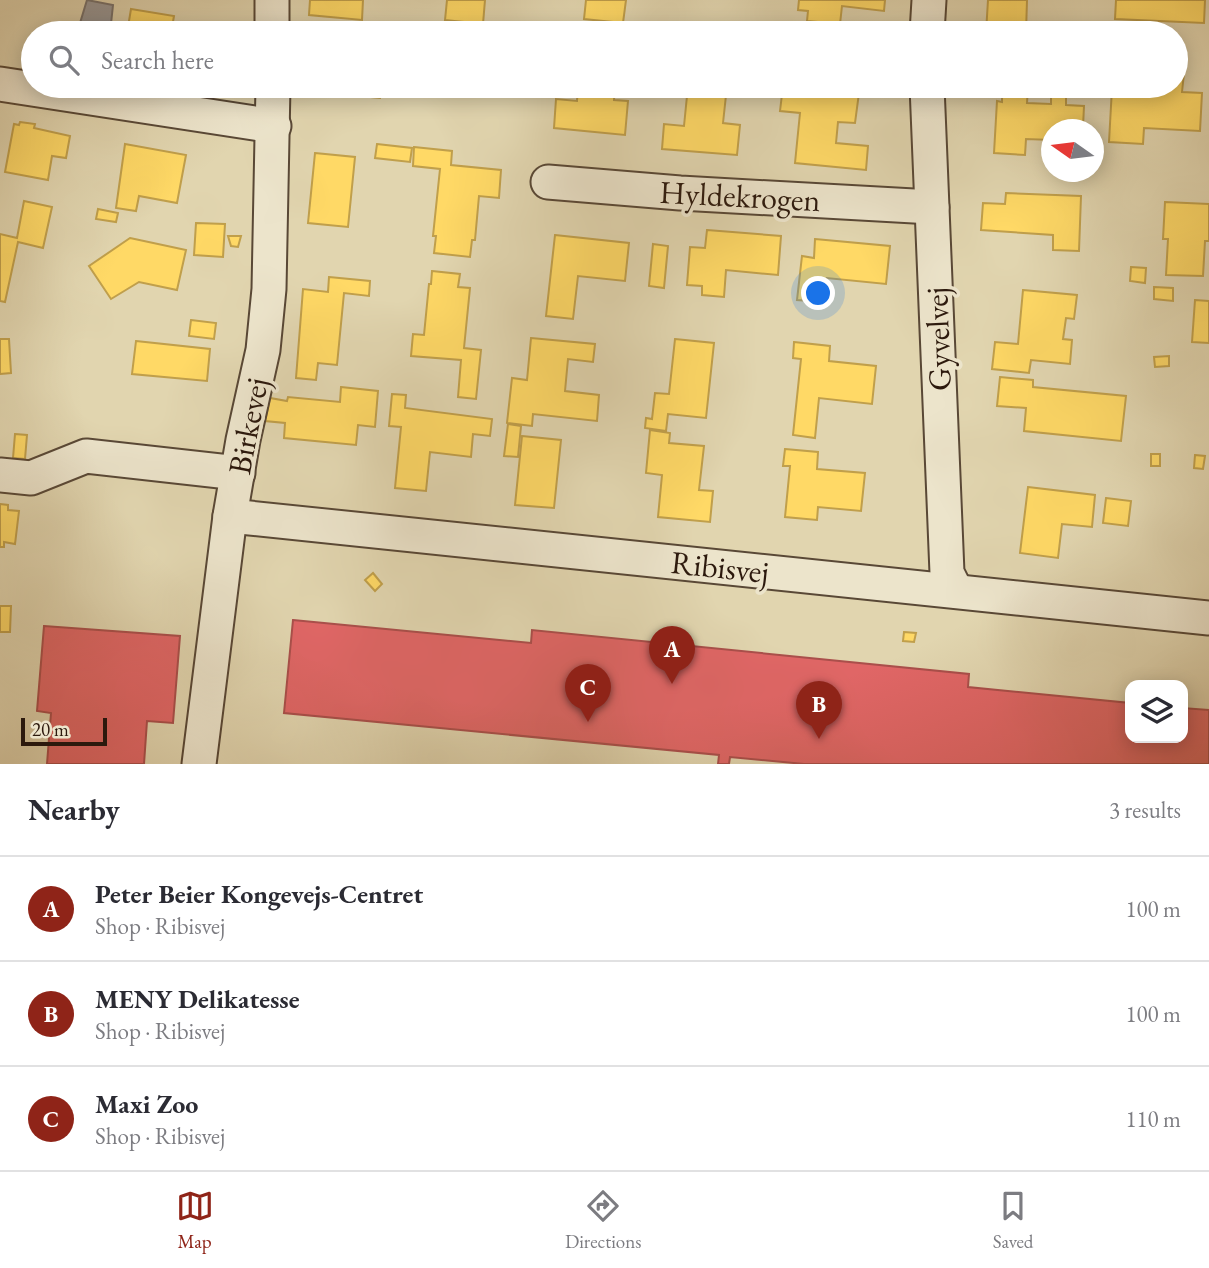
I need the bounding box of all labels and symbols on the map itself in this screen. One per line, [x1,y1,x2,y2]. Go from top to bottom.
north arrow [1041,119,1104,182]
street label: Hyldekrogen [658,171,822,221]
your location [801,276,835,310]
street label: Gyvelvej [915,286,961,392]
street label: Birkevej [218,374,278,478]
street label: Ribisvej [669,541,771,593]
pin: A [649,626,695,684]
pin: C [565,664,611,722]
pin: B [796,681,842,739]
scale bar [21,715,107,747]

